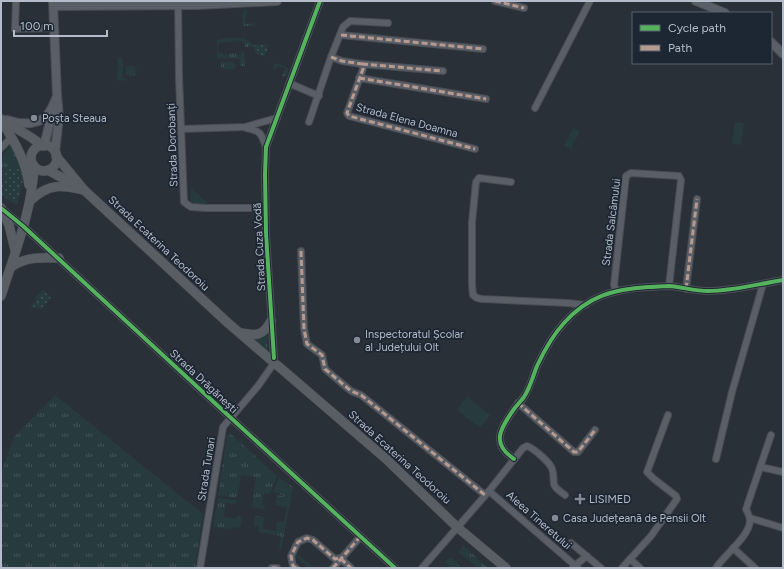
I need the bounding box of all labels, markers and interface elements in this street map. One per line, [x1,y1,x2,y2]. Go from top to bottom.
scale bar [14,12,107,38]
legend [632,12,772,64]
text: 100 m [20,19,54,33]
text: Cycle path [668,21,726,35]
text: Path [668,41,692,55]
street label: Strada Elena Doamna [354,101,459,140]
street label: Strada Dorobanți [165,103,180,187]
place label: Poșta Steaua [42,112,107,125]
marker: Poșta Steaua [29,113,39,123]
street label: Strada Salcâmului [600,178,623,267]
street label: Strada Ecaterina Teodoroiu [105,193,212,294]
street label: Strada Cuza Vodă [251,202,268,291]
place label: Inspectoratul Școlar al Județului Olt [365,328,464,354]
marker: Inspectoratul Școlar al Județului Olt [352,335,362,345]
street label: Strada Drăgănești [167,347,240,416]
street label: Strada Ecaterina Teodoroiu [346,408,454,507]
street label: Strada Tunari [195,436,218,502]
street label: Aleea Tineretului [503,489,574,552]
marker: LISIMED [574,493,586,505]
place label: LISIMED [589,493,631,506]
place label: Casa Județeană de Pensii Olt [563,512,706,525]
marker: Casa Județeană de Pensii Olt [550,513,560,523]

